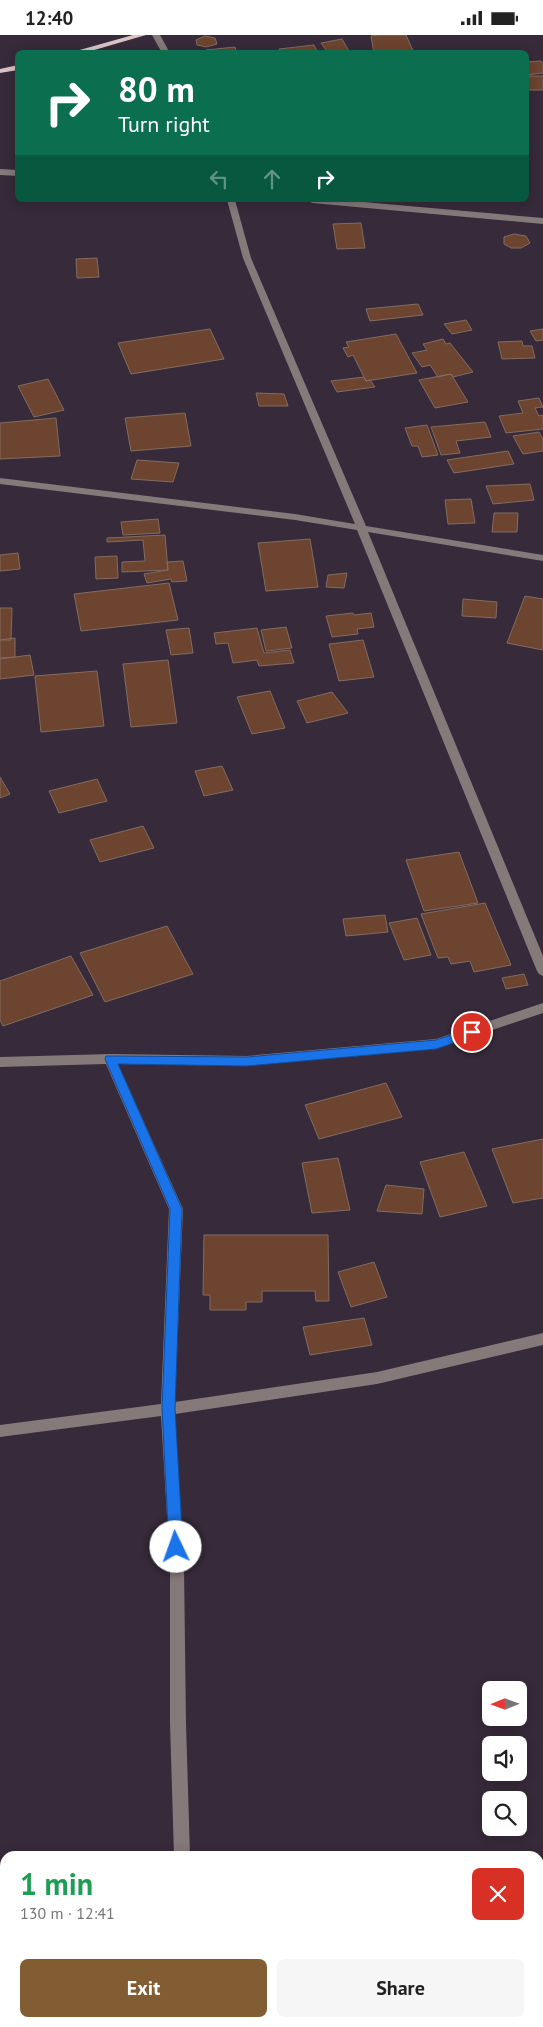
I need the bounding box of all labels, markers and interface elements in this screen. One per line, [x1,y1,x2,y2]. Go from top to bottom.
text: 12:40 [25,6,73,30]
text: 80 m [118,66,195,112]
icon: right [35,70,100,135]
text: Turn right [118,110,210,138]
icon: left [205,165,233,193]
icon: ahead [258,165,286,193]
icon: right [311,165,339,193]
pin [451,1011,493,1053]
icon: arrive [458,1018,486,1046]
position arrow [149,1520,201,1572]
north arrow [482,1681,528,1726]
map controls [482,1681,527,1836]
button: sound [482,1736,527,1781]
button: search [482,1791,527,1836]
text: 1 min [20,1864,93,1903]
button: close [472,1868,524,1920]
text: 130 m · 12:41 [20,1903,115,1923]
button: Exit [20,1959,267,2017]
button: Share [277,1959,524,2017]

